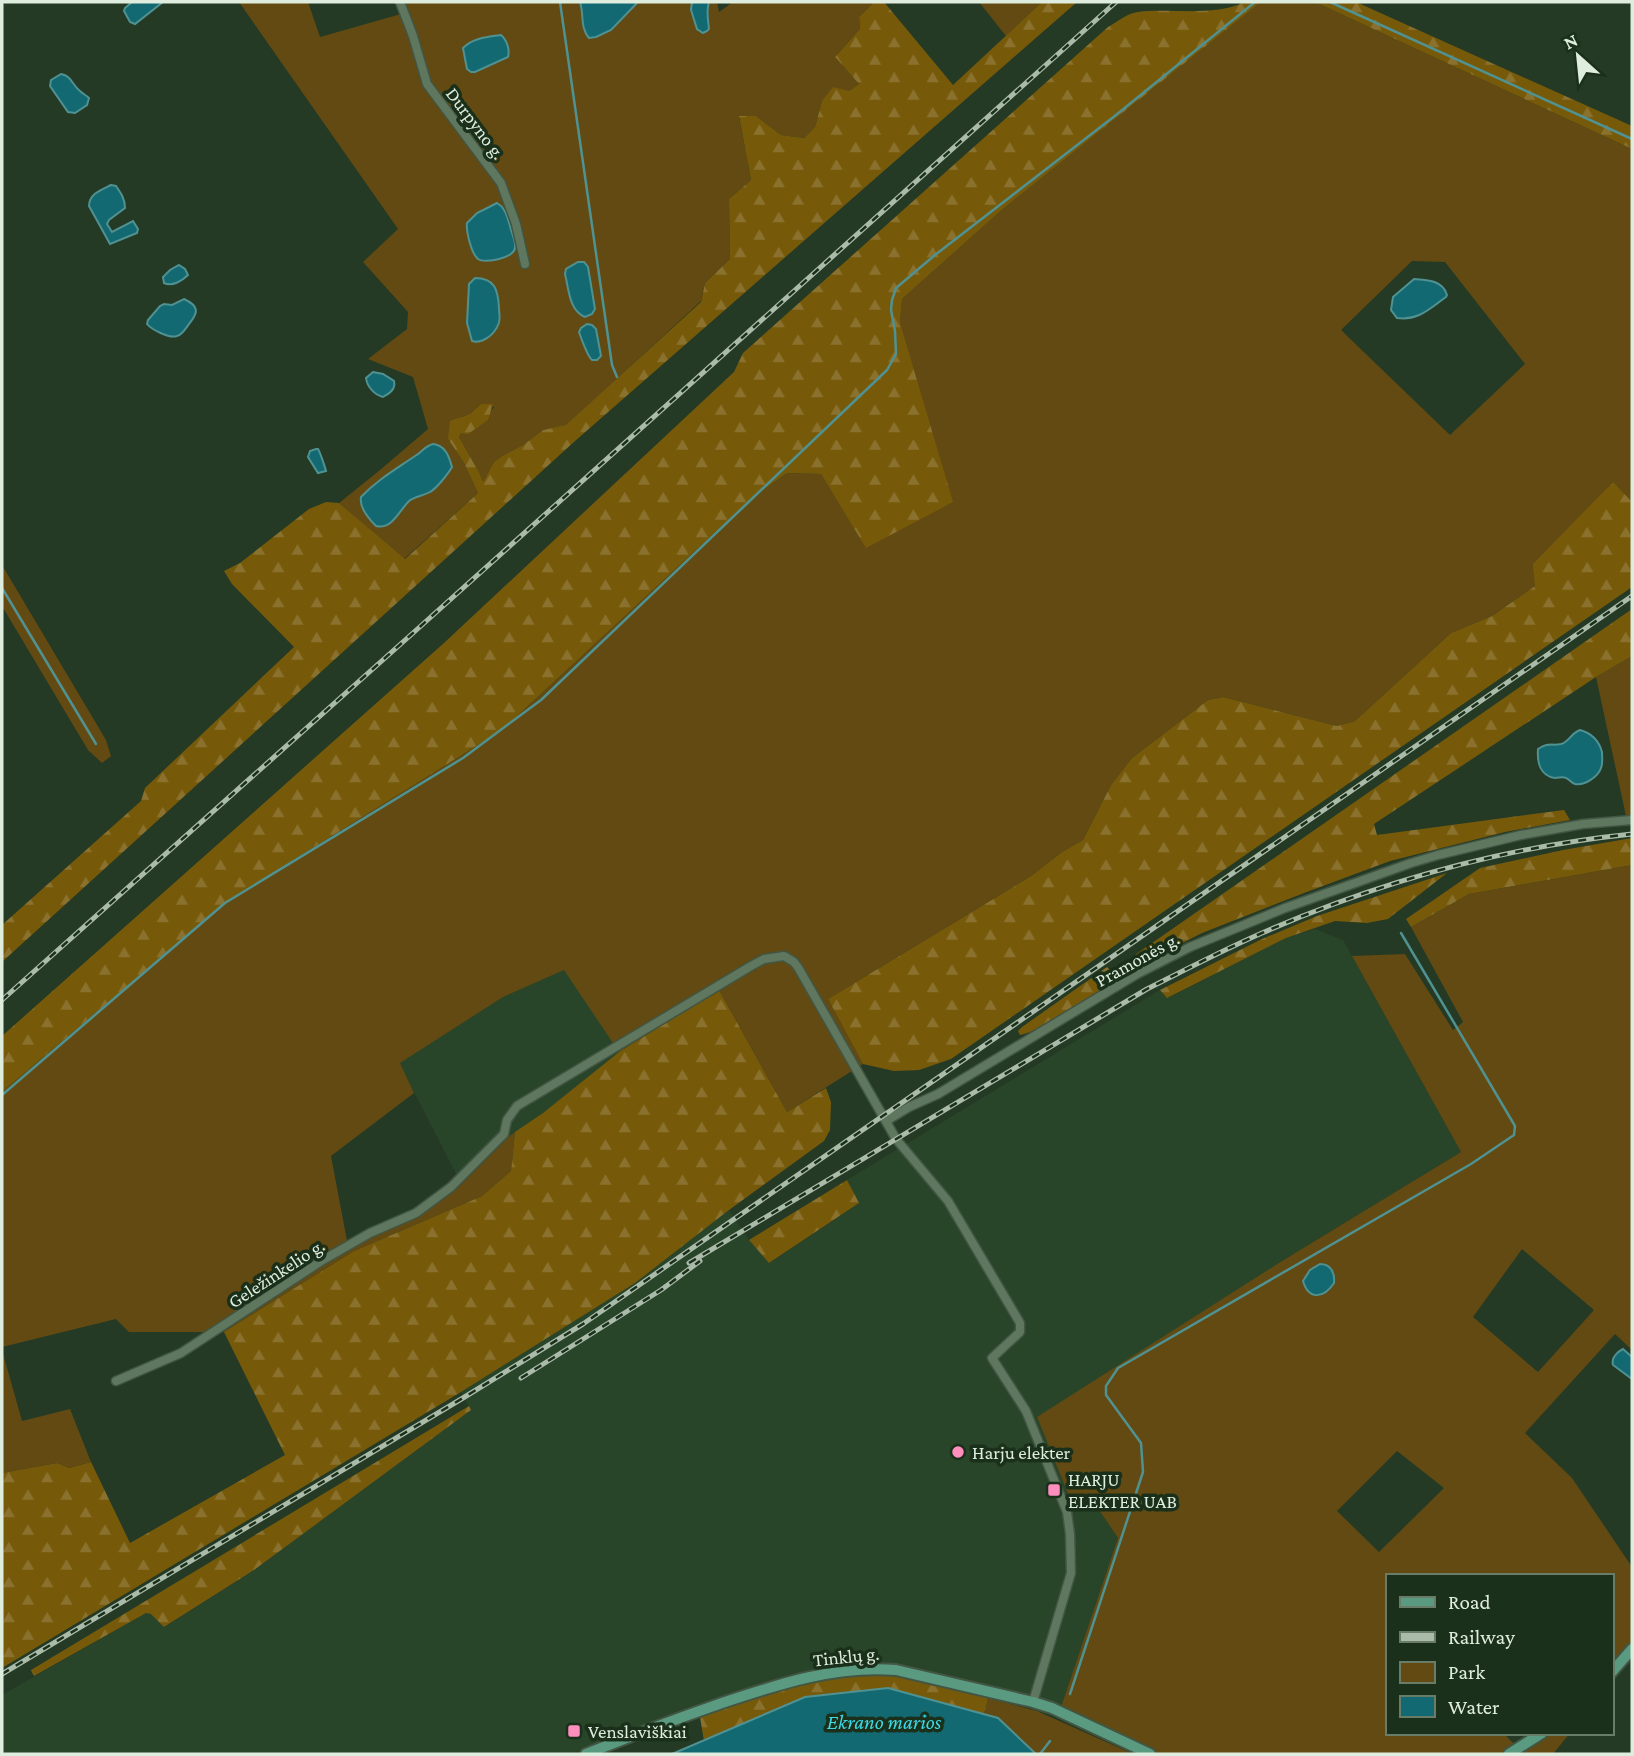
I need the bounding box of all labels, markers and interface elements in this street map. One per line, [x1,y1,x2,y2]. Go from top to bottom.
north arrow [1543,21,1613,91]
text: N [1560,29,1581,54]
street label: Durpyno g. [442,83,509,163]
street label: Pramonės g. [1092,928,1183,991]
street label: Geležinkelio g. [224,1235,328,1312]
place label: Harju elekter [972,1442,1071,1464]
marker: Harju elekter [950,1444,966,1460]
place label: HARJU ELEKTER UAB [1068,1469,1177,1512]
marker: HARJU ELEKTER UAB [1046,1482,1062,1498]
legend [1386,1574,1613,1735]
text: Road [1448,1590,1491,1614]
text: Railway [1448,1625,1515,1649]
street label: Tinklų g. [812,1643,880,1670]
text: Park [1448,1660,1485,1684]
text: Water [1448,1695,1500,1719]
water label: Ekrano marios [827,1710,942,1734]
place label: Venslaviškiai [588,1721,687,1742]
marker: Venslaviškiai [566,1723,582,1739]

